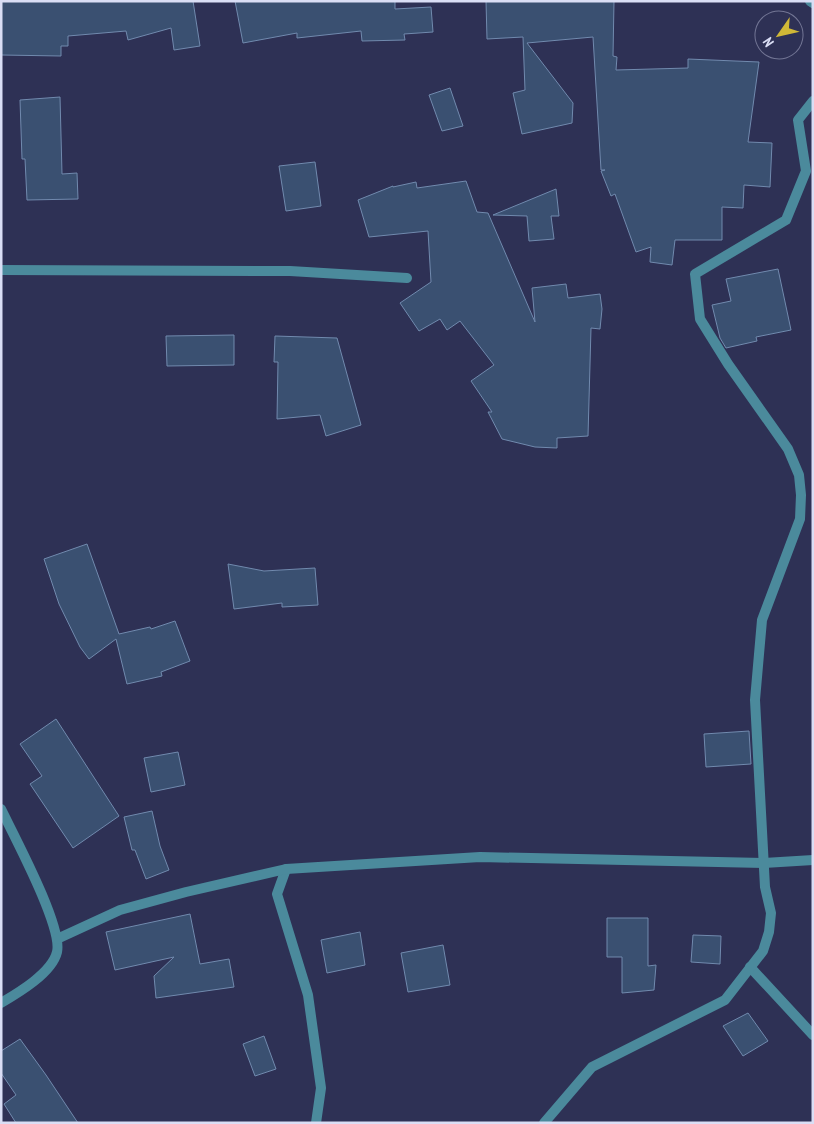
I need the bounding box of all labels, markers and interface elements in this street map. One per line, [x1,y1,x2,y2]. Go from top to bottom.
north arrow [754,10,804,60]
text: N [759,34,778,50]

